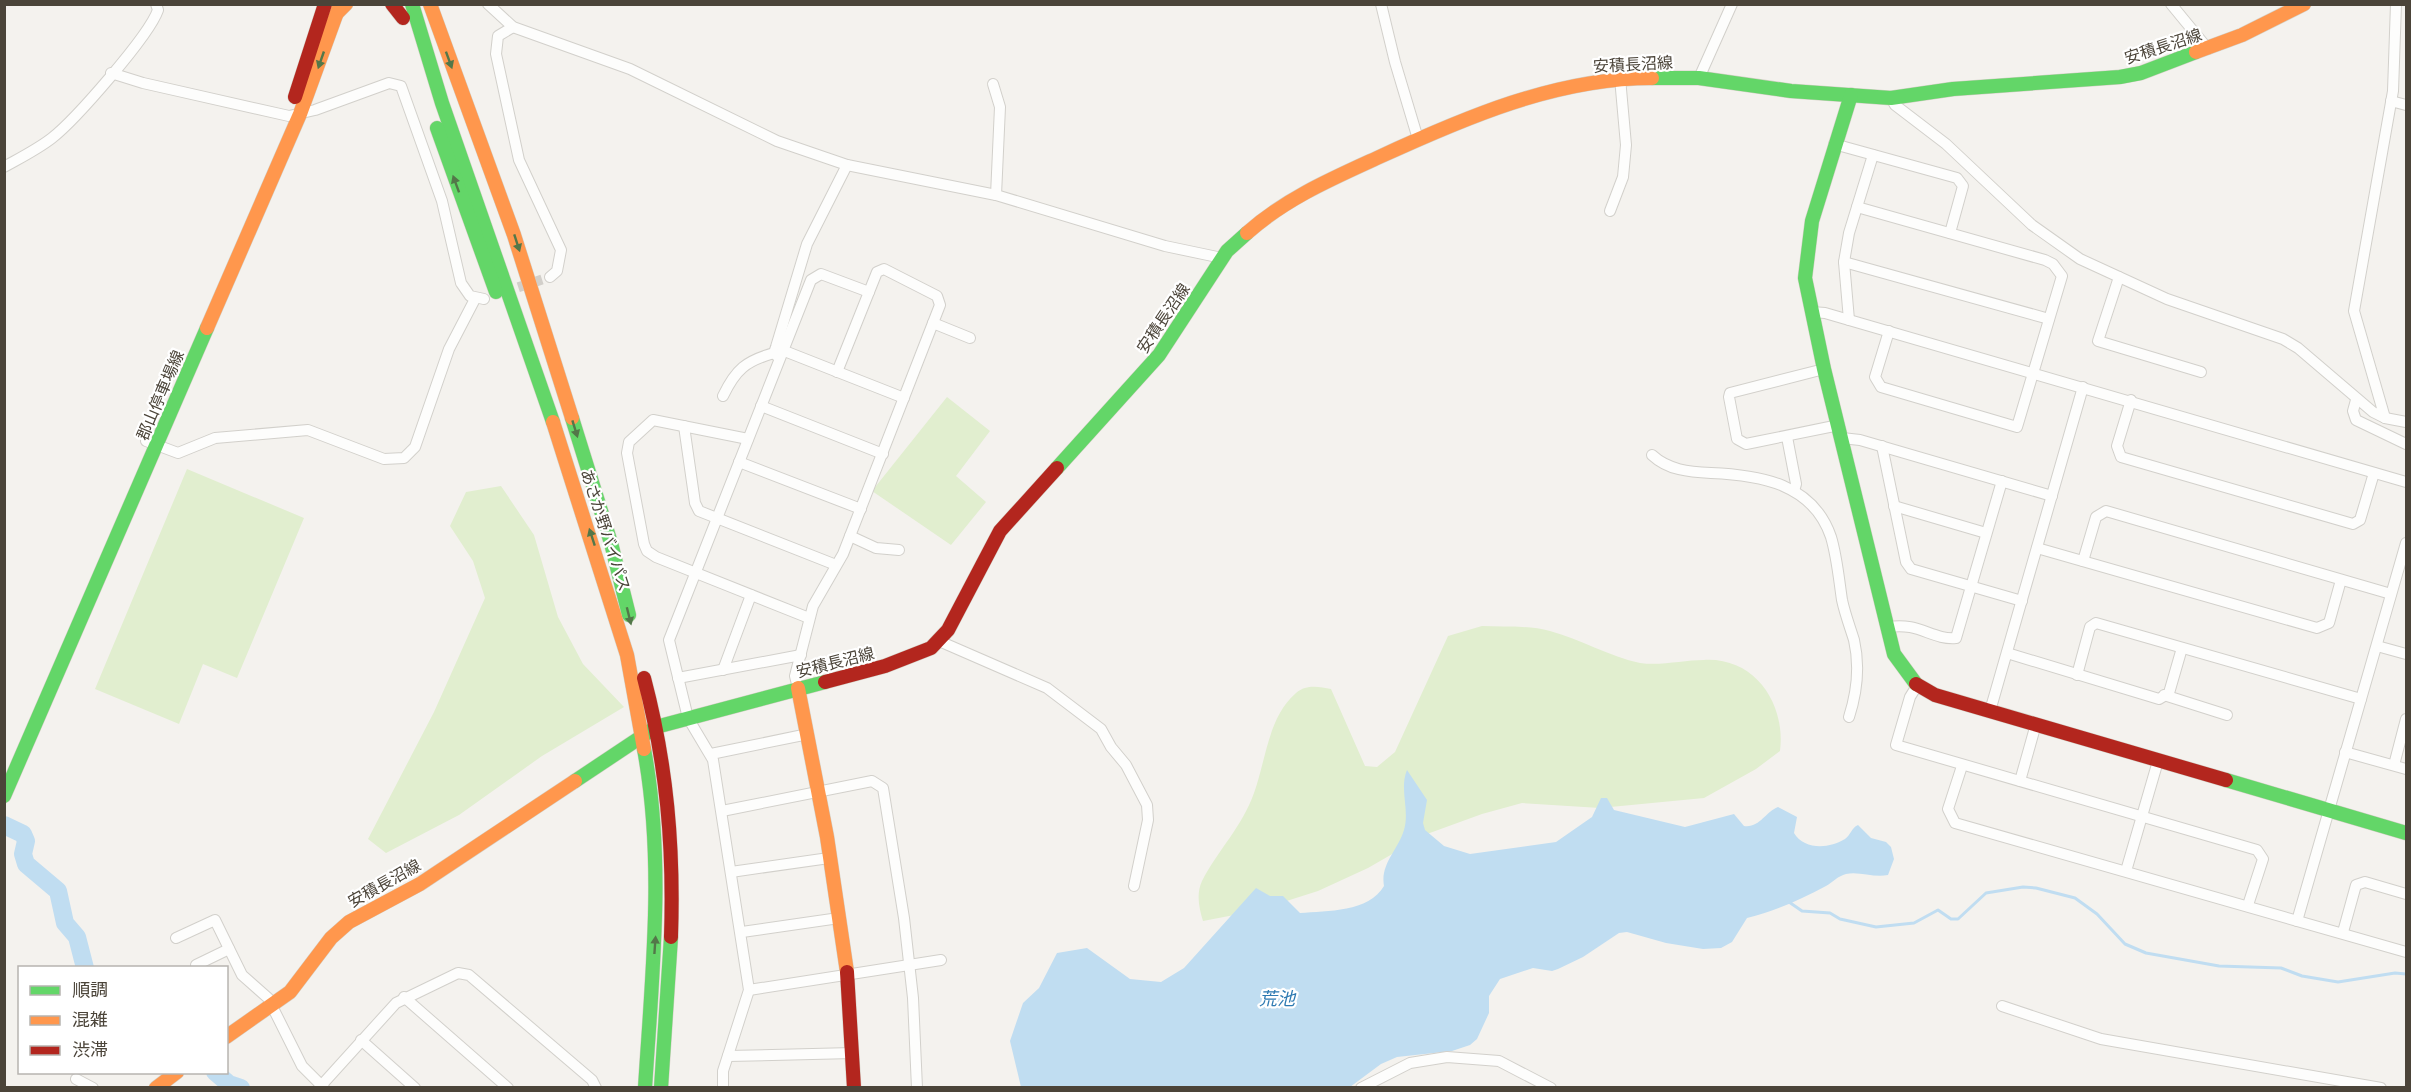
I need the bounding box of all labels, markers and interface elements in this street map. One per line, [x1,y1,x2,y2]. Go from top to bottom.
street label: 安積長沼線 [2122,23,2205,70]
one-way arrow [316,51,325,69]
one-way arrow [445,51,455,69]
street label: 安積長沼線 [1592,51,1674,78]
one-way arrow [450,174,460,192]
one-way arrow [513,234,522,252]
street label: 安積長沼線 [1132,279,1195,358]
street label: 郡山停車場線 [131,347,190,444]
one-way arrow [571,420,580,438]
street label: あさか野バイパス [575,466,636,594]
one-way arrow [586,528,596,546]
one-way arrow [625,607,635,625]
street label: 安積長沼線 [794,642,877,683]
street label: 安積長沼線 [344,854,425,913]
one-way arrow [650,936,660,955]
legend [18,966,228,1074]
text: 順調 [72,977,108,1003]
water label: 荒池 [1259,986,1297,1012]
text: 混雑 [72,1007,108,1033]
text: 渋滞 [72,1037,108,1063]

